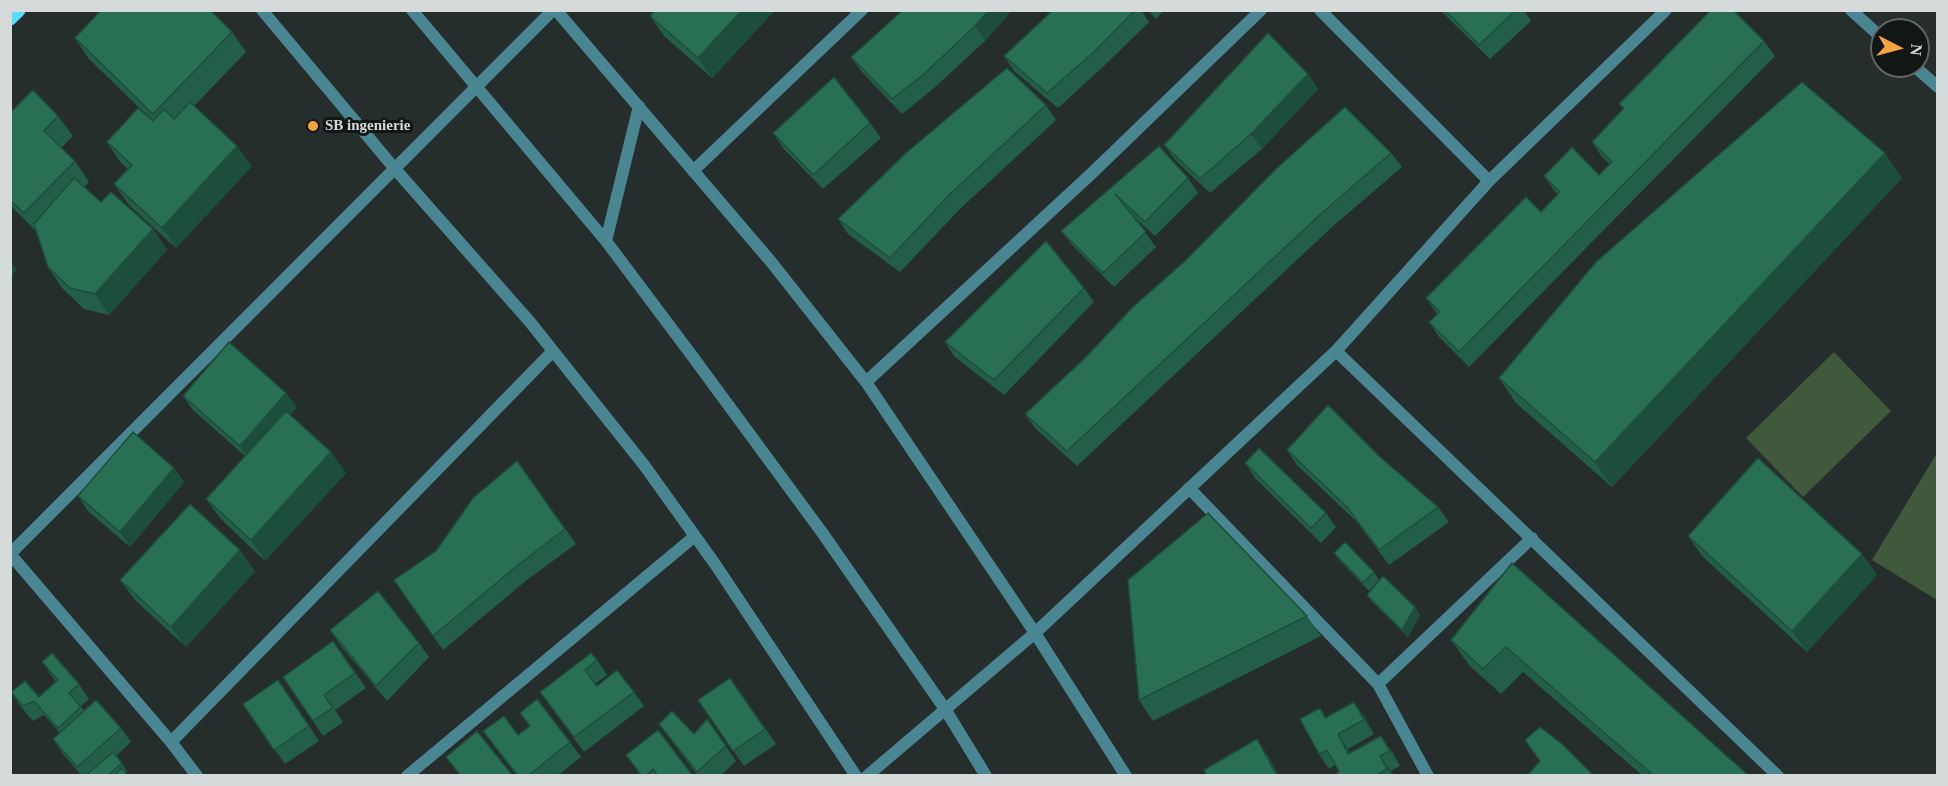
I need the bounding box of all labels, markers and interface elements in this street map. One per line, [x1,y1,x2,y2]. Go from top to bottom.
north arrow [1870,18,1930,78]
text: N [1907,43,1925,56]
place label: SB ingenierie [325,117,410,135]
marker: SB ingenierie [306,119,320,133]

